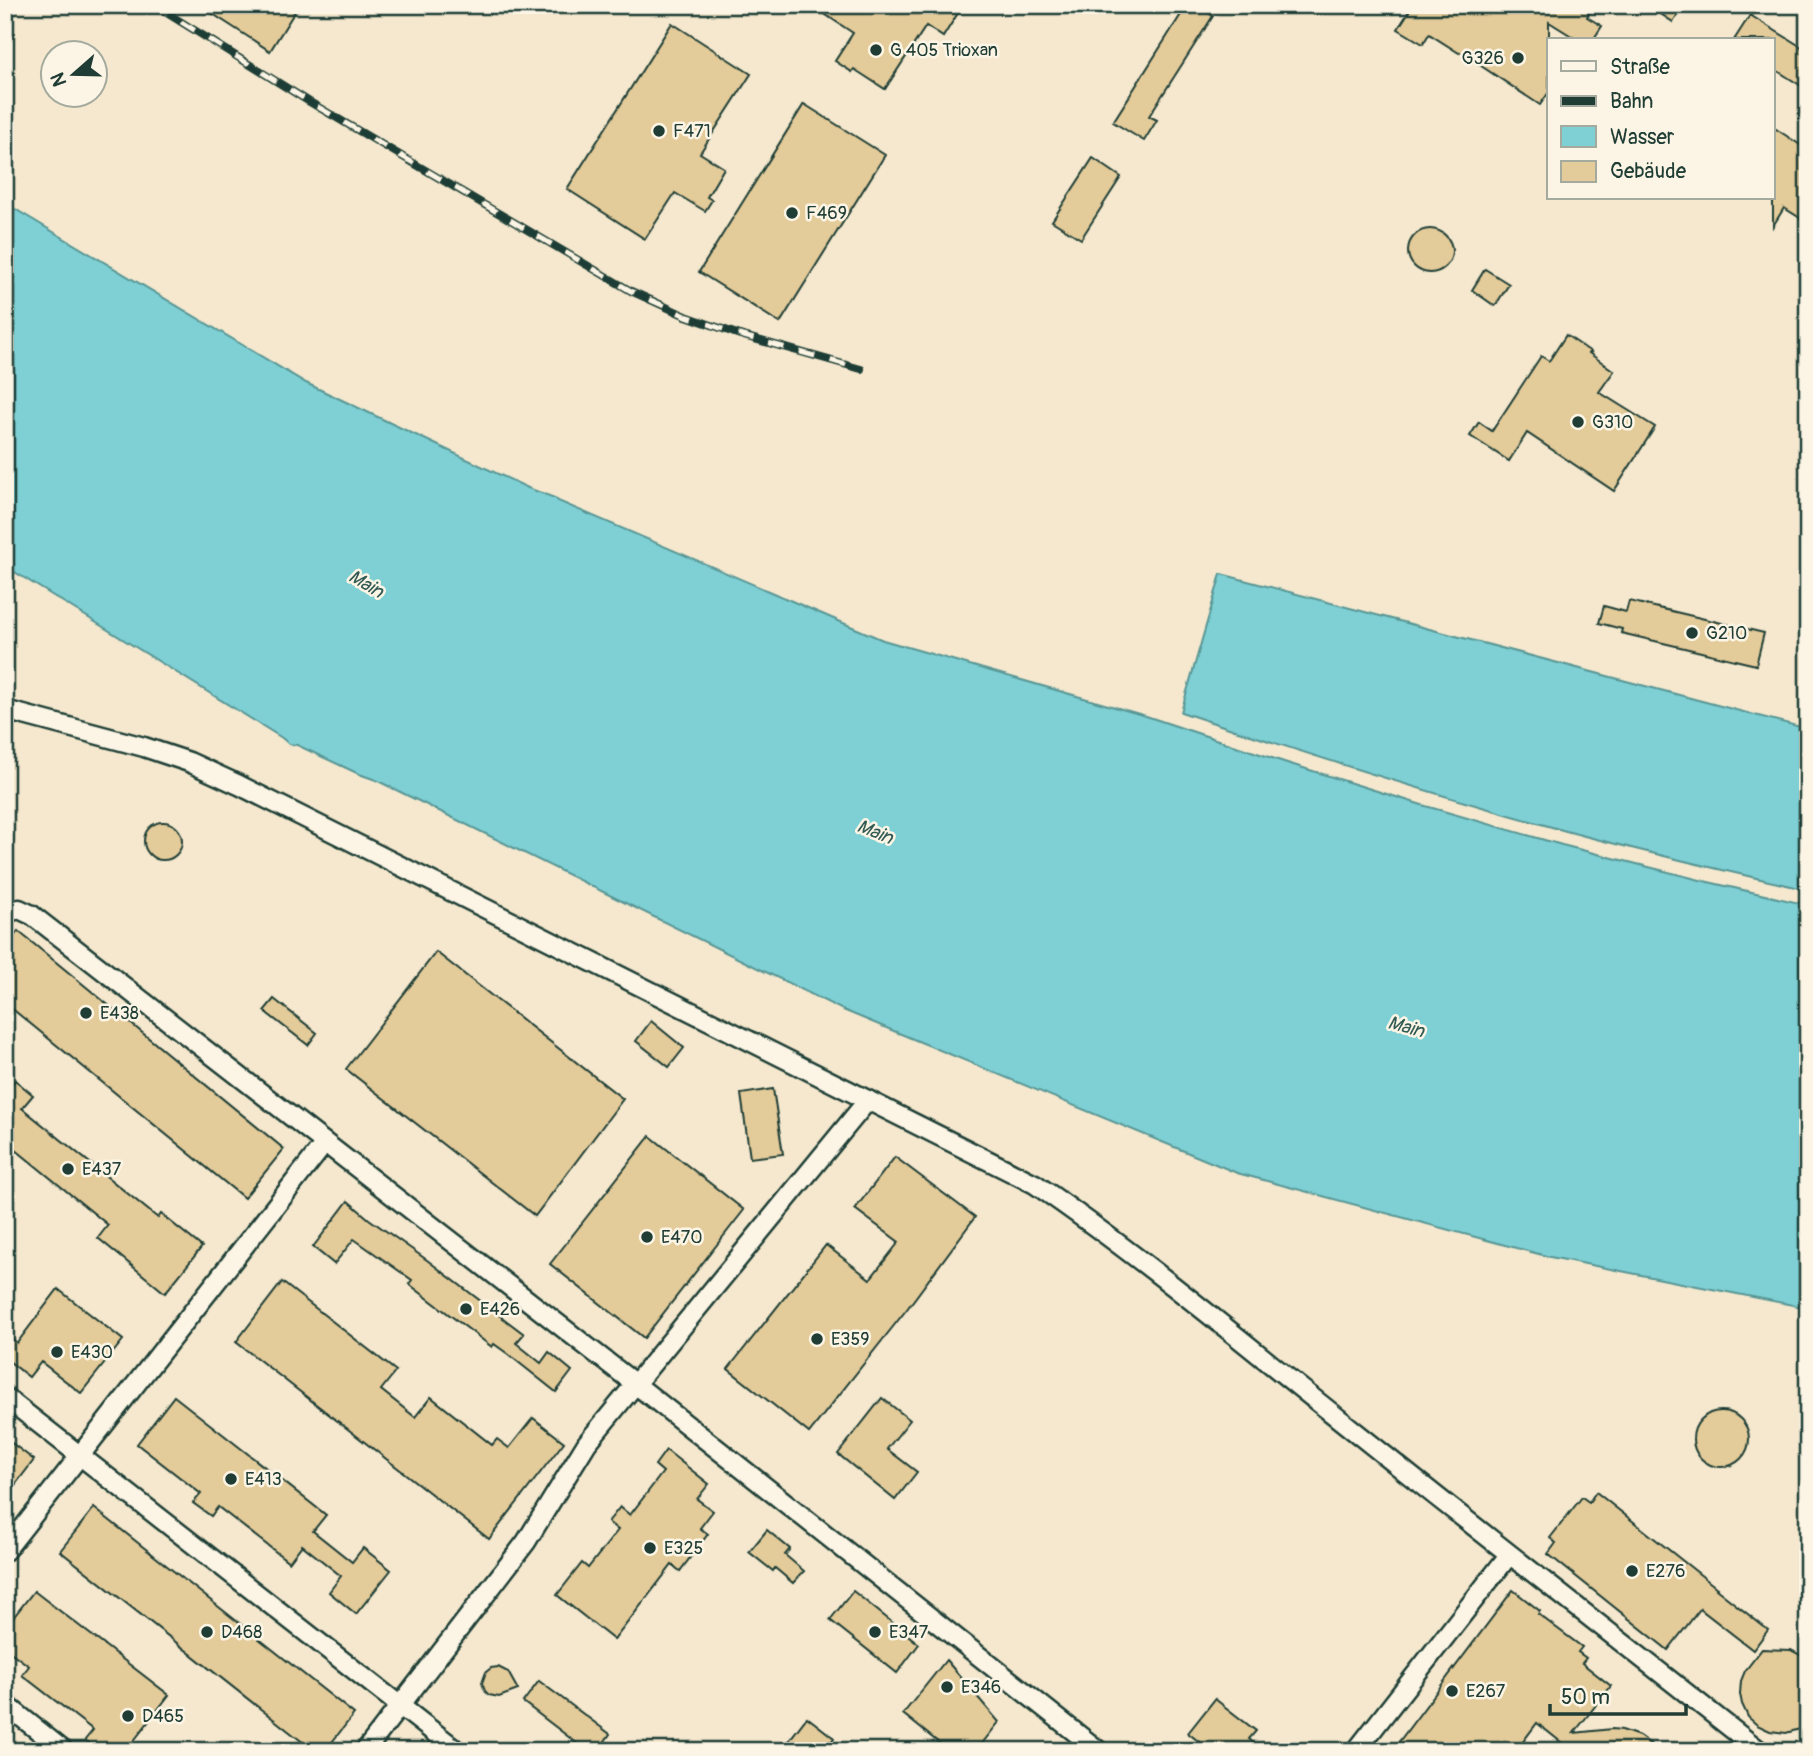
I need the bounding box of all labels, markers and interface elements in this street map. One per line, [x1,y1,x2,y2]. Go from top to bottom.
north arrow [38,38,108,108]
legend [1547,38,1774,200]
place label: G 405 Trioxan [890,39,998,62]
marker: G 405 Trioxan [868,42,884,58]
place label: G326 [1461,47,1504,70]
marker: G326 [1510,50,1526,66]
text: Straße [1610,54,1670,81]
text: N [45,69,72,90]
text: Bahn [1610,88,1653,115]
place label: F471 [673,120,711,143]
marker: F471 [651,123,667,139]
text: Wasser [1610,124,1675,151]
text: Gebäude [1610,158,1687,185]
place label: F469 [806,202,847,225]
marker: F469 [784,205,800,221]
place label: G310 [1592,411,1633,434]
marker: G310 [1570,414,1586,430]
water label: Main [344,564,389,604]
place label: G210 [1706,622,1747,645]
marker: G210 [1684,625,1700,641]
water label: Main [854,814,898,850]
place label: E438 [100,1002,139,1025]
marker: E438 [78,1005,94,1021]
water label: Main [1385,1011,1428,1044]
place label: E437 [82,1158,122,1181]
marker: E437 [60,1161,76,1177]
place label: E470 [661,1226,703,1249]
marker: E470 [639,1229,655,1245]
place label: E426 [480,1298,520,1321]
marker: E426 [458,1301,474,1317]
place label: E359 [831,1328,869,1351]
marker: E359 [809,1331,825,1347]
place label: E430 [71,1341,113,1364]
marker: E430 [49,1344,65,1360]
place label: E413 [245,1468,282,1491]
marker: E413 [223,1471,239,1487]
place label: E325 [664,1537,703,1560]
marker: E325 [642,1540,658,1556]
place label: E276 [1646,1560,1685,1583]
marker: E276 [1624,1563,1640,1579]
place label: D468 [221,1621,262,1644]
place label: E347 [889,1621,929,1644]
marker: D468 [199,1624,215,1640]
marker: E347 [867,1624,883,1640]
scale bar [1550,1672,1687,1716]
place label: E346 [961,1676,1001,1699]
marker: E346 [939,1679,955,1695]
place label: E267 [1466,1680,1506,1703]
marker: E267 [1444,1683,1460,1699]
text: 50 m [1561,1684,1610,1711]
place label: D465 [142,1705,184,1728]
marker: D465 [120,1708,136,1724]

